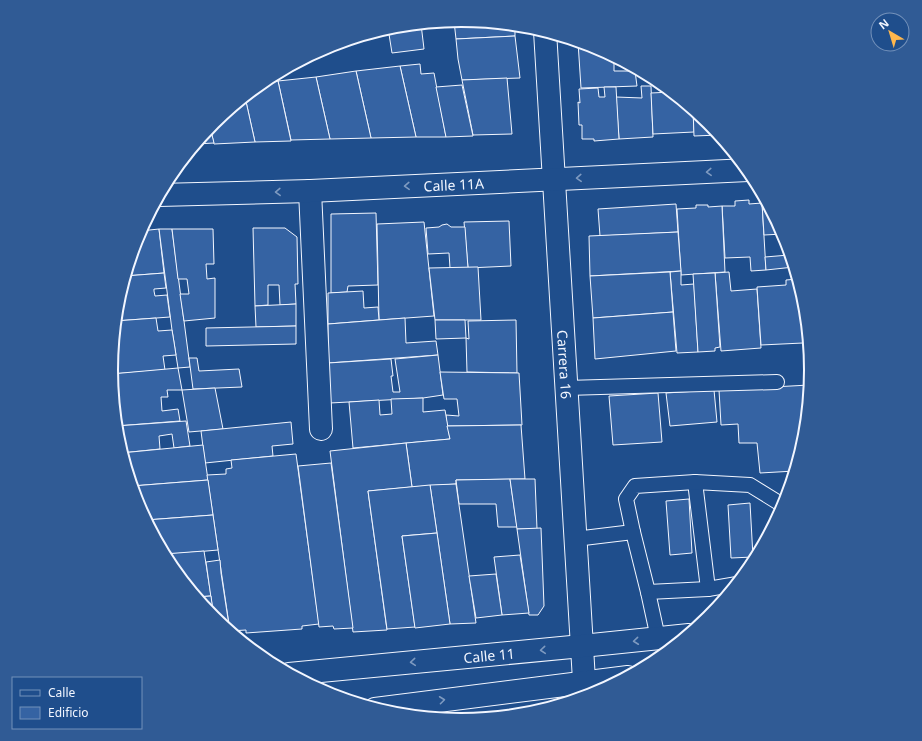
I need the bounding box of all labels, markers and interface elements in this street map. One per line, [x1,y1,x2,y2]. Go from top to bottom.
north arrow [870,12,910,52]
text: N [875,15,892,32]
one-way arrow [706,168,712,176]
street label: Calle 11A [423,173,484,195]
one-way arrow [576,174,582,182]
one-way arrow [404,182,410,190]
one-way arrow [275,187,281,196]
street label: Carrera 16 [553,329,577,399]
one-way arrow [633,636,639,645]
street label: Calle 11 [463,643,516,667]
one-way arrow [540,645,546,654]
one-way arrow [410,658,416,667]
legend [12,677,142,729]
text: Calle [48,684,76,701]
one-way arrow [438,696,445,705]
text: Edificio [48,704,89,721]

